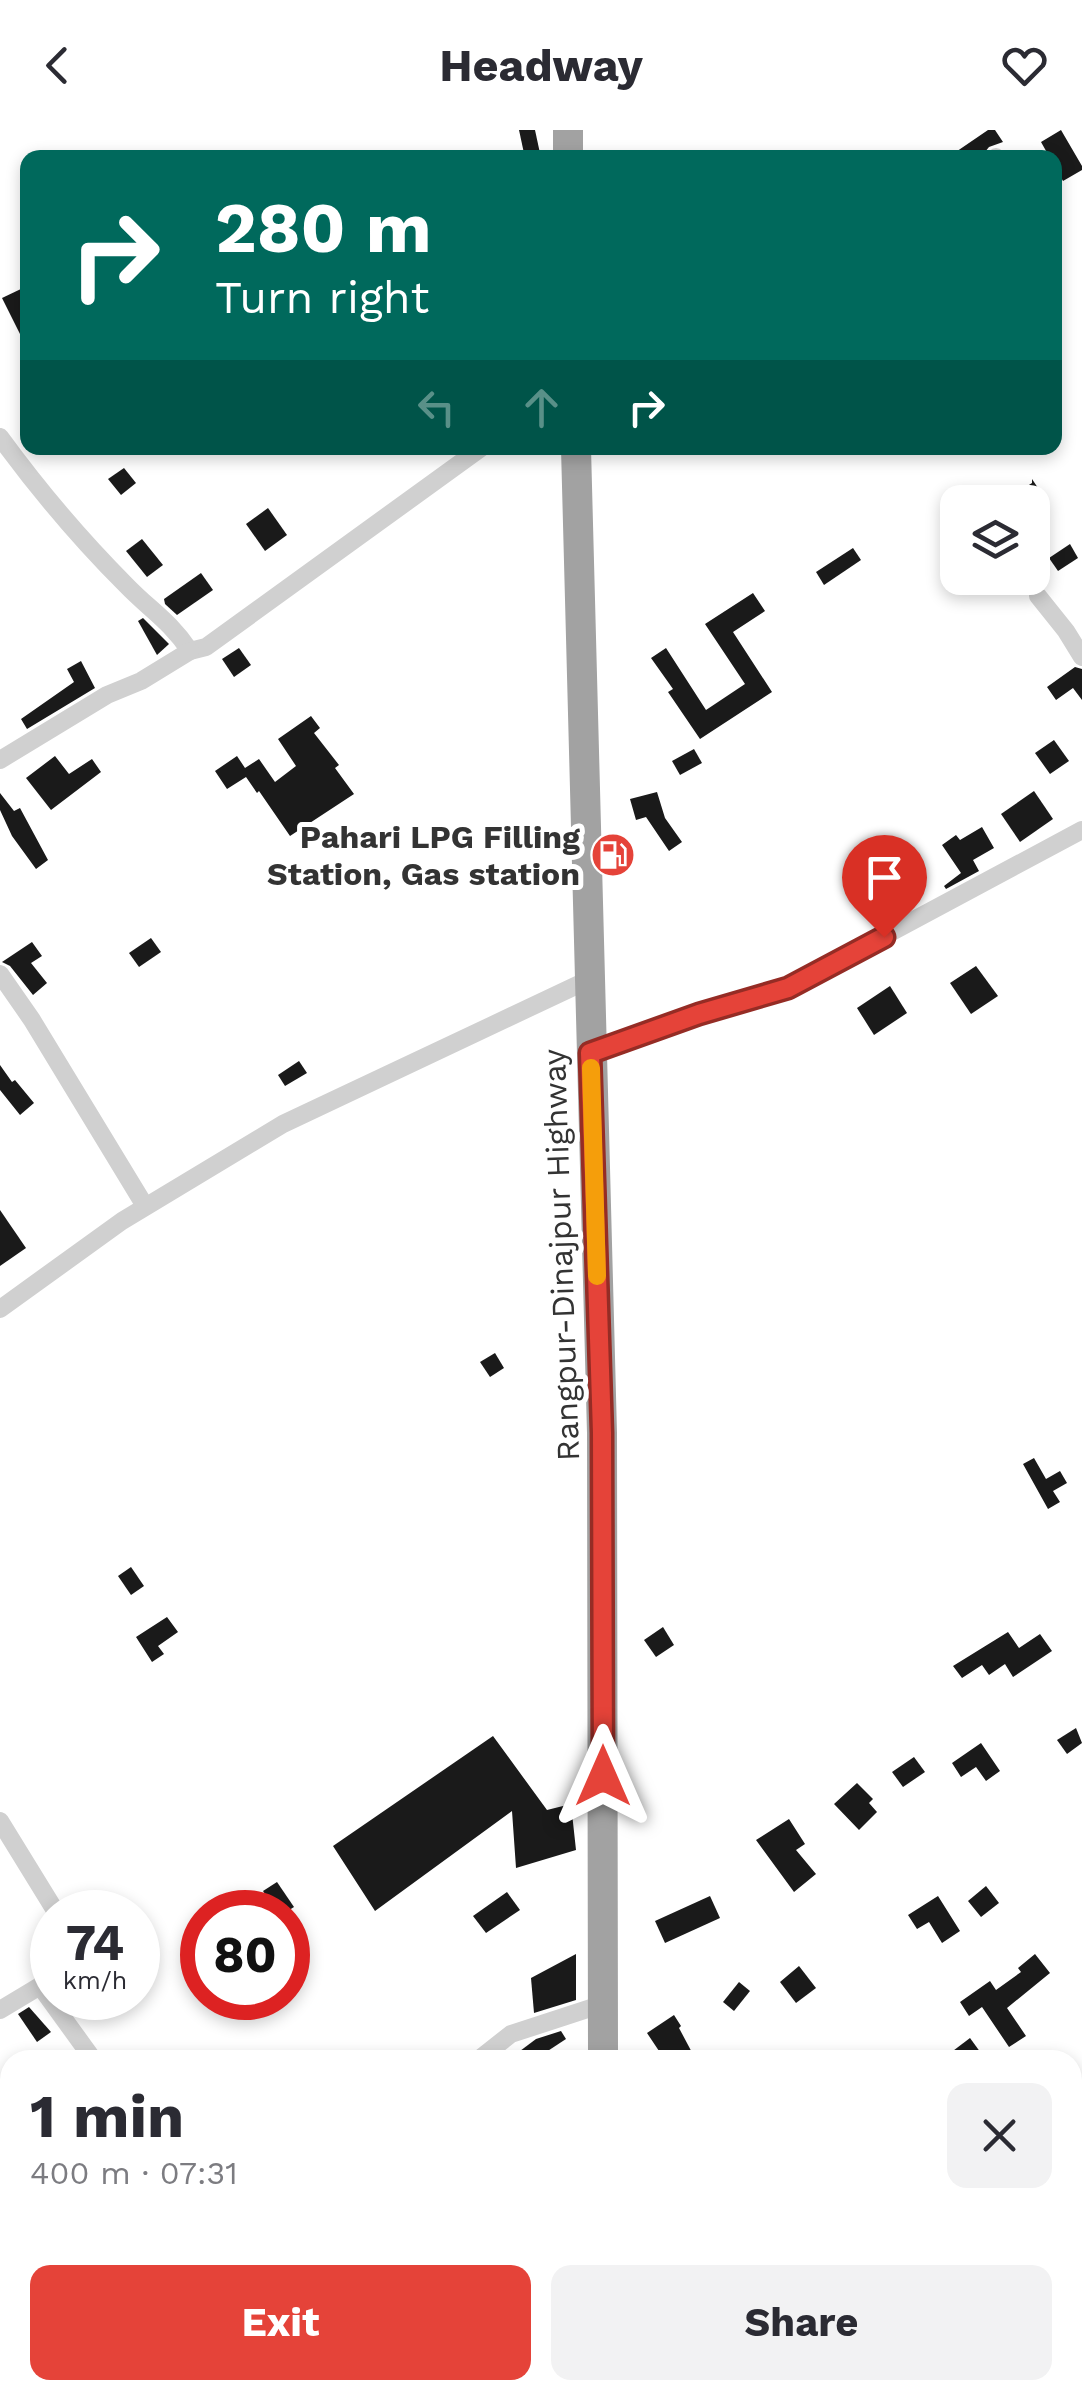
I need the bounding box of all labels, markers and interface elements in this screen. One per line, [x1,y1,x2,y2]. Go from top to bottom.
icon: back [30,38,85,93]
icon: heart [997,38,1052,93]
text: Headway [439,39,643,92]
text: 280 m [215,187,432,269]
icon: right [50,190,180,320]
text: Turn right [215,271,429,324]
icon: left [409,380,464,435]
icon: ahead [514,380,569,435]
icon: right [619,380,674,435]
map controls [940,485,1050,595]
button: layers [940,485,1050,595]
place label: Pahari LPG Filling Station, Gas station [267,818,580,893]
fuel station icon: Pahari LPG Filling Station, Gas station [590,832,636,878]
pin [842,835,927,938]
icon: arrive [857,850,912,905]
street label: Rangpur-Dinajpur Highway [535,1048,587,1462]
position arrow [551,1724,655,1828]
speed limit sign: 80 [180,1890,310,2020]
text: 74 [66,1913,124,1972]
text: km/h [63,1966,127,1995]
text: 1 min [30,2081,184,2152]
button: close [947,2083,1052,2188]
text: 400 m · 07:31 [30,2154,238,2192]
button: Exit [30,2265,531,2380]
button: Share [551,2265,1052,2380]

